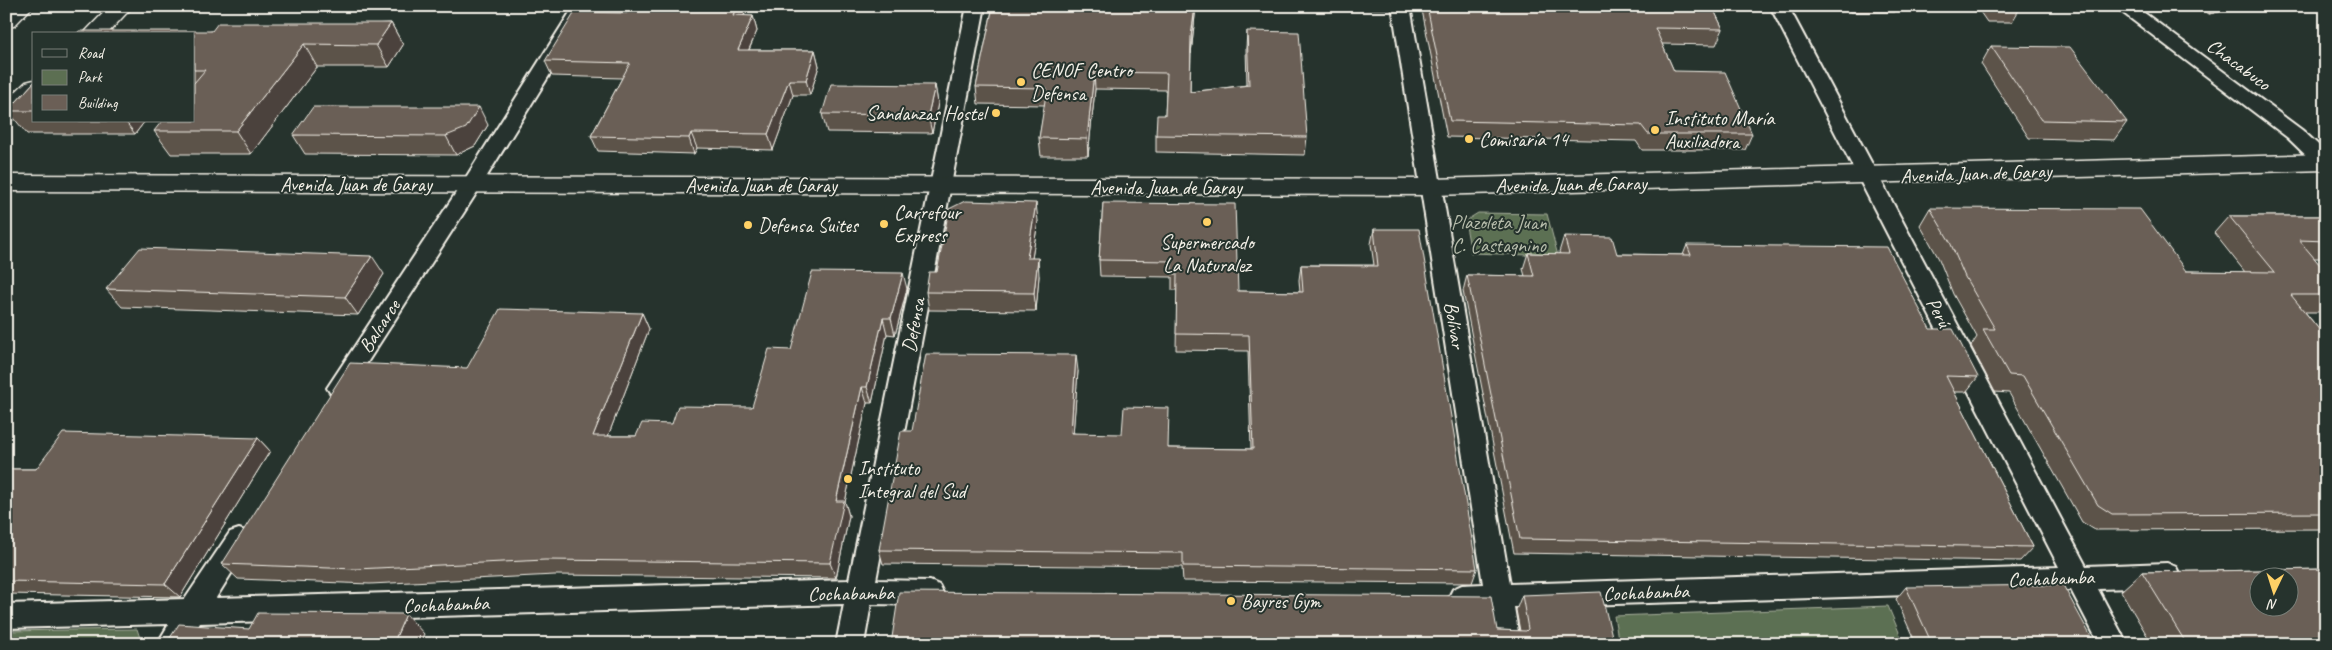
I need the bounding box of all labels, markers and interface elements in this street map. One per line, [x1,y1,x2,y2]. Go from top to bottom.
legend [32,32,195,122]
street label: Chacabuco [2202,33,2276,96]
text: Road [78,44,105,63]
place label: CENOF Centro Defensa [1031,58,1134,106]
text: Park [78,68,103,87]
marker: CENOF Centro Defensa [1015,76,1027,88]
text: Building [78,94,118,113]
place label: Sandanzas Hostel [866,101,990,126]
place label: Instituto María Auxiliadora [1665,106,1776,154]
marker: Sandanzas Hostel [990,107,1002,119]
marker: Instituto María Auxiliadora [1649,124,1661,136]
place label: Comisaría 14 [1479,127,1570,152]
marker: Comisaría 14 [1463,133,1475,145]
street label: Avenida Juan de Garay [1900,158,2054,189]
street label: Avenida Juan de Garay [1495,171,1649,198]
street label: Avenida Juan de Garay [280,172,434,197]
street label: Avenida Juan de Garay [685,173,839,198]
street label: Avenida Juan de Garay [1090,175,1244,200]
place label: Carrefour Express [894,200,962,248]
park label: Plazoleta Juan C. Castagnino [1451,210,1548,258]
place label: Defensa Suites [758,213,860,238]
marker: Supermercado La Naturalez [1201,216,1213,228]
marker: Carrefour Express [878,218,890,230]
marker: Defensa Suites [742,219,754,231]
place label: Supermercado La Naturalez [1160,230,1256,278]
street label: Perú [1920,293,1957,333]
street label: Balcarce [353,294,407,358]
street label: Defensa [896,294,931,354]
street label: Bolívar [1438,300,1471,352]
place label: Instituto Integral del Sud [858,456,969,504]
marker: Instituto Integral del Sud [842,473,854,485]
street label: Cochabamba [2007,564,2096,592]
north arrow [2250,568,2300,618]
street label: Cochabamba [1602,578,1691,606]
street label: Cochabamba [808,580,896,607]
place label: Bayres Gym [1241,589,1322,614]
street label: Cochabamba [402,590,491,618]
marker: Bayres Gym [1225,595,1237,607]
text: N [2266,596,2278,613]

